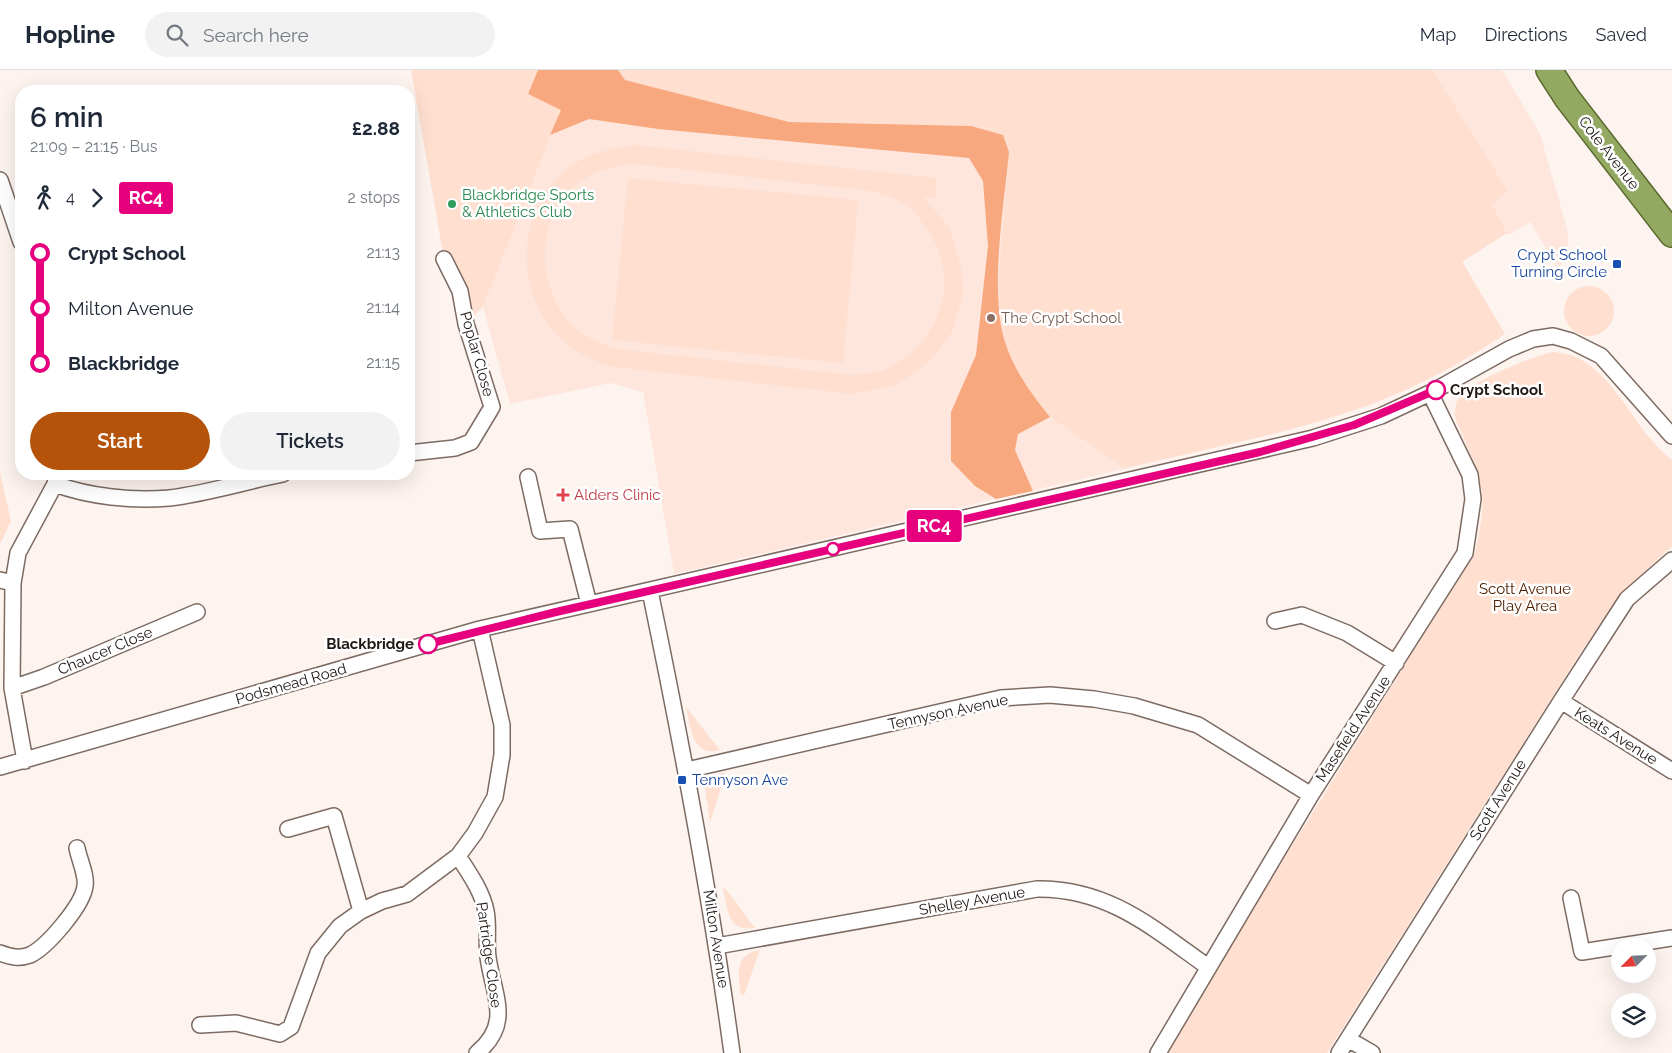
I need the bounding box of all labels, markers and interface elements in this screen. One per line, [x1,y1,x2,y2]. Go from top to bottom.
search box [145,12,495,57]
text: Hopline [25,20,115,49]
icon: search [163,21,191,49]
text: Search here [203,24,309,46]
text: Map [1420,24,1456,45]
text: Directions [1484,24,1568,45]
text: Saved [1596,24,1647,45]
text: 6 min [30,101,103,134]
street label: Cole Avenue [1575,113,1643,193]
text: £2.88 [352,117,400,139]
text: 21:09 – 21:15 · Bus [30,137,157,156]
icon: walk [30,184,58,212]
icon: forward [83,184,111,212]
place label: Blackbridge Sports & Athletics Club [462,186,594,221]
text: RC4 [129,187,163,208]
text: 4 [66,188,75,207]
text: 2 stops [348,188,400,207]
marker: Blackbridge Sports & Athletics Club [446,198,458,210]
text: Crypt School [68,242,186,264]
text: 21:13 [366,243,400,262]
place label: Crypt School Turning Circle [1511,246,1608,281]
marker: Crypt School Turning Circle [1611,258,1623,270]
text: Milton Avenue [68,297,193,319]
text: 21:14 [366,298,400,317]
street label: Poplar Close [456,309,498,399]
place label: The Crypt School [1001,309,1122,327]
marker: The Crypt School [985,312,997,324]
text: Blackbridge [68,352,179,374]
text: 21:15 [366,353,400,372]
marker: Crypt School [1426,380,1446,400]
place label: Crypt School [1450,381,1543,399]
button: Start [30,412,210,470]
button: Tickets [220,412,400,470]
place label: Alders Clinic [574,486,661,504]
marker: Alders Clinic [556,488,570,502]
line badge: RC4 [905,510,963,542]
text: RC4 [917,515,951,536]
unlabelled marker [826,542,840,556]
park label: Scott Avenue Play Area [1479,580,1571,615]
street label: Chaucer Close [55,623,155,679]
marker: Blackbridge [418,634,438,654]
place label: Blackbridge [326,635,414,653]
street label: Podsmead Road [233,660,349,708]
street label: Masefield Avenue [1312,672,1394,785]
street label: Tennyson Avenue [886,690,1010,734]
street label: Keats Avenue [1571,703,1661,769]
street label: Scott Avenue [1466,756,1530,844]
place label: Tennyson Ave [692,771,788,789]
marker: Tennyson Ave [676,774,688,786]
street label: Shelley Avenue [918,883,1026,919]
street label: Milton Avenue [699,889,733,990]
street label: Partridge Close [473,901,505,1009]
north arrow [1611,938,1656,982]
map controls [1611,938,1656,1038]
button: layers [1611,993,1656,1038]

